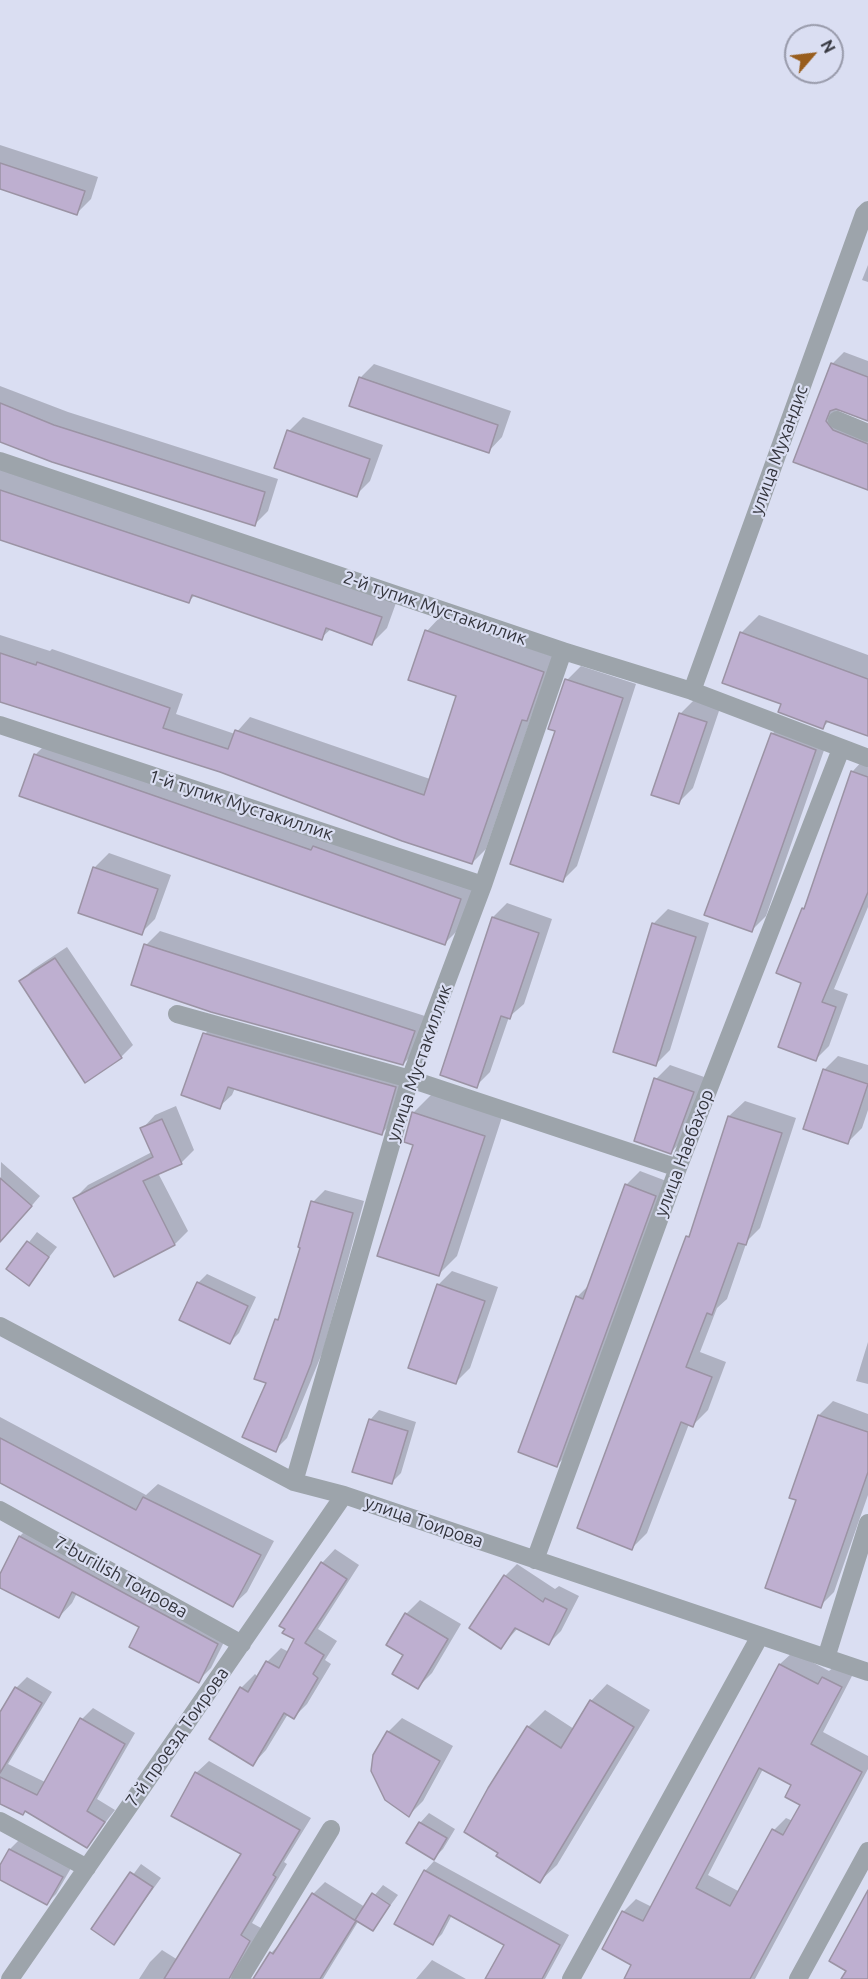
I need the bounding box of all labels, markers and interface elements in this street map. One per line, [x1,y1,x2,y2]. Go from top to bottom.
north arrow [784,24,844,84]
text: N [817,37,839,56]
street label: улица Мухандис [746,382,812,518]
street label: 2-й тупик Мустакиллик [340,566,530,650]
street label: 1-й тупик Мустакиллик [146,765,336,845]
street label: улица Мустакиллик [382,982,456,1144]
street label: улица Навбахор [650,1086,718,1220]
street label: улица Тоирова [362,1492,486,1552]
street label: 7-burilish Тоирова [51,1531,191,1623]
street label: 7-й проезд Тоирова [121,1663,233,1811]

